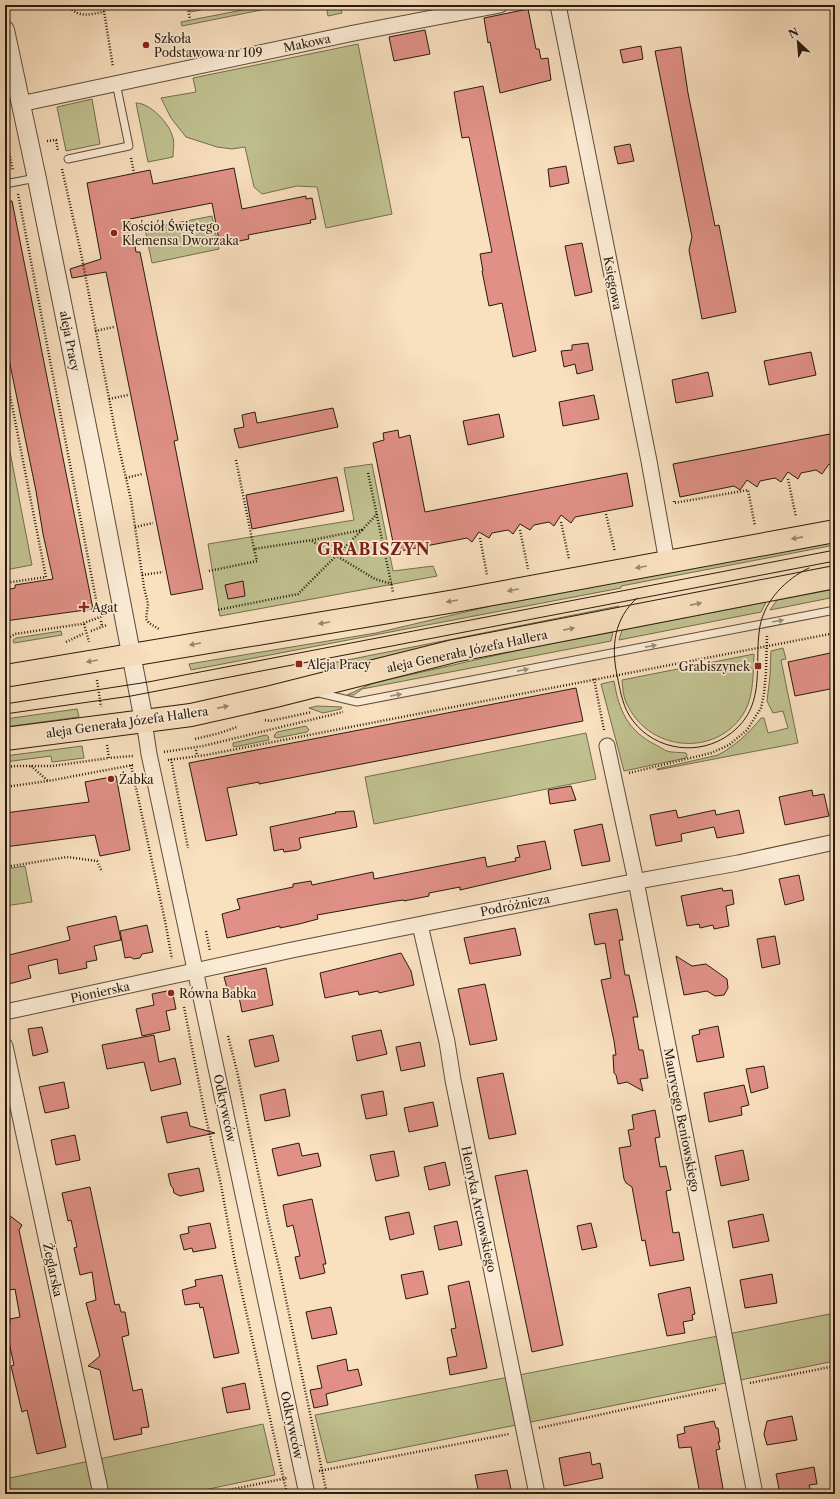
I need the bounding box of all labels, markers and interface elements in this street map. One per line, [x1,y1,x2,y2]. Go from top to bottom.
north arrow [778,22,818,62]
text: N [786,24,801,41]
place label: Szkoła Podstawowa nr 109 [154,31,263,60]
street label: Makowa [282,31,333,55]
marker: Szkoła Podstawowa nr 109 [141,40,151,50]
place label: Kościół Świętego Klemensa Dworzaka [122,218,240,248]
marker: Kościół Świętego Klemensa Dworzaka [109,228,119,238]
street label: Księgowa [600,255,626,312]
street label: aleja Pracy [57,309,83,373]
one-way arrow [791,535,803,541]
district label: GRABISZYN [317,539,431,559]
one-way arrow [635,564,648,570]
one-way arrow [507,587,519,593]
one-way arrow [446,598,458,604]
place label: Agat [91,600,118,615]
one-way arrow [690,601,702,607]
marker: Agat [79,602,89,612]
one-way arrow [772,617,785,623]
one-way arrow [317,620,330,626]
street label: aleja Generała Józefa Hallera [385,626,549,675]
one-way arrow [563,626,575,632]
one-way arrow [189,641,201,647]
one-way arrow [645,642,657,648]
place label: Aleja Pracy [306,657,371,672]
one-way arrow [86,658,98,664]
marker: Aleja Pracy [294,659,304,669]
place label: Grabiszynek [679,659,751,674]
marker: Grabiszynek [753,661,763,671]
one-way arrow [517,667,529,673]
one-way arrow [390,692,402,698]
street label: aleja Generała Józefa Hallera [45,703,210,741]
one-way arrow [217,704,230,710]
place label: Żabka [119,771,154,787]
marker: Żabka [106,774,116,784]
street label: Podróżnicza [479,891,552,919]
street label: Pionierska [69,978,132,1006]
place label: Równa Babka [179,986,257,1001]
marker: Równa Babka [166,988,176,998]
street label: Maurycego Beniowskiego [661,1047,703,1193]
street label: Odkrywców [211,1073,240,1144]
street label: Henryka Arctowskiego [458,1144,500,1274]
street label: Żeglarska [40,1242,67,1299]
street label: Odkrywców [278,1390,307,1461]

